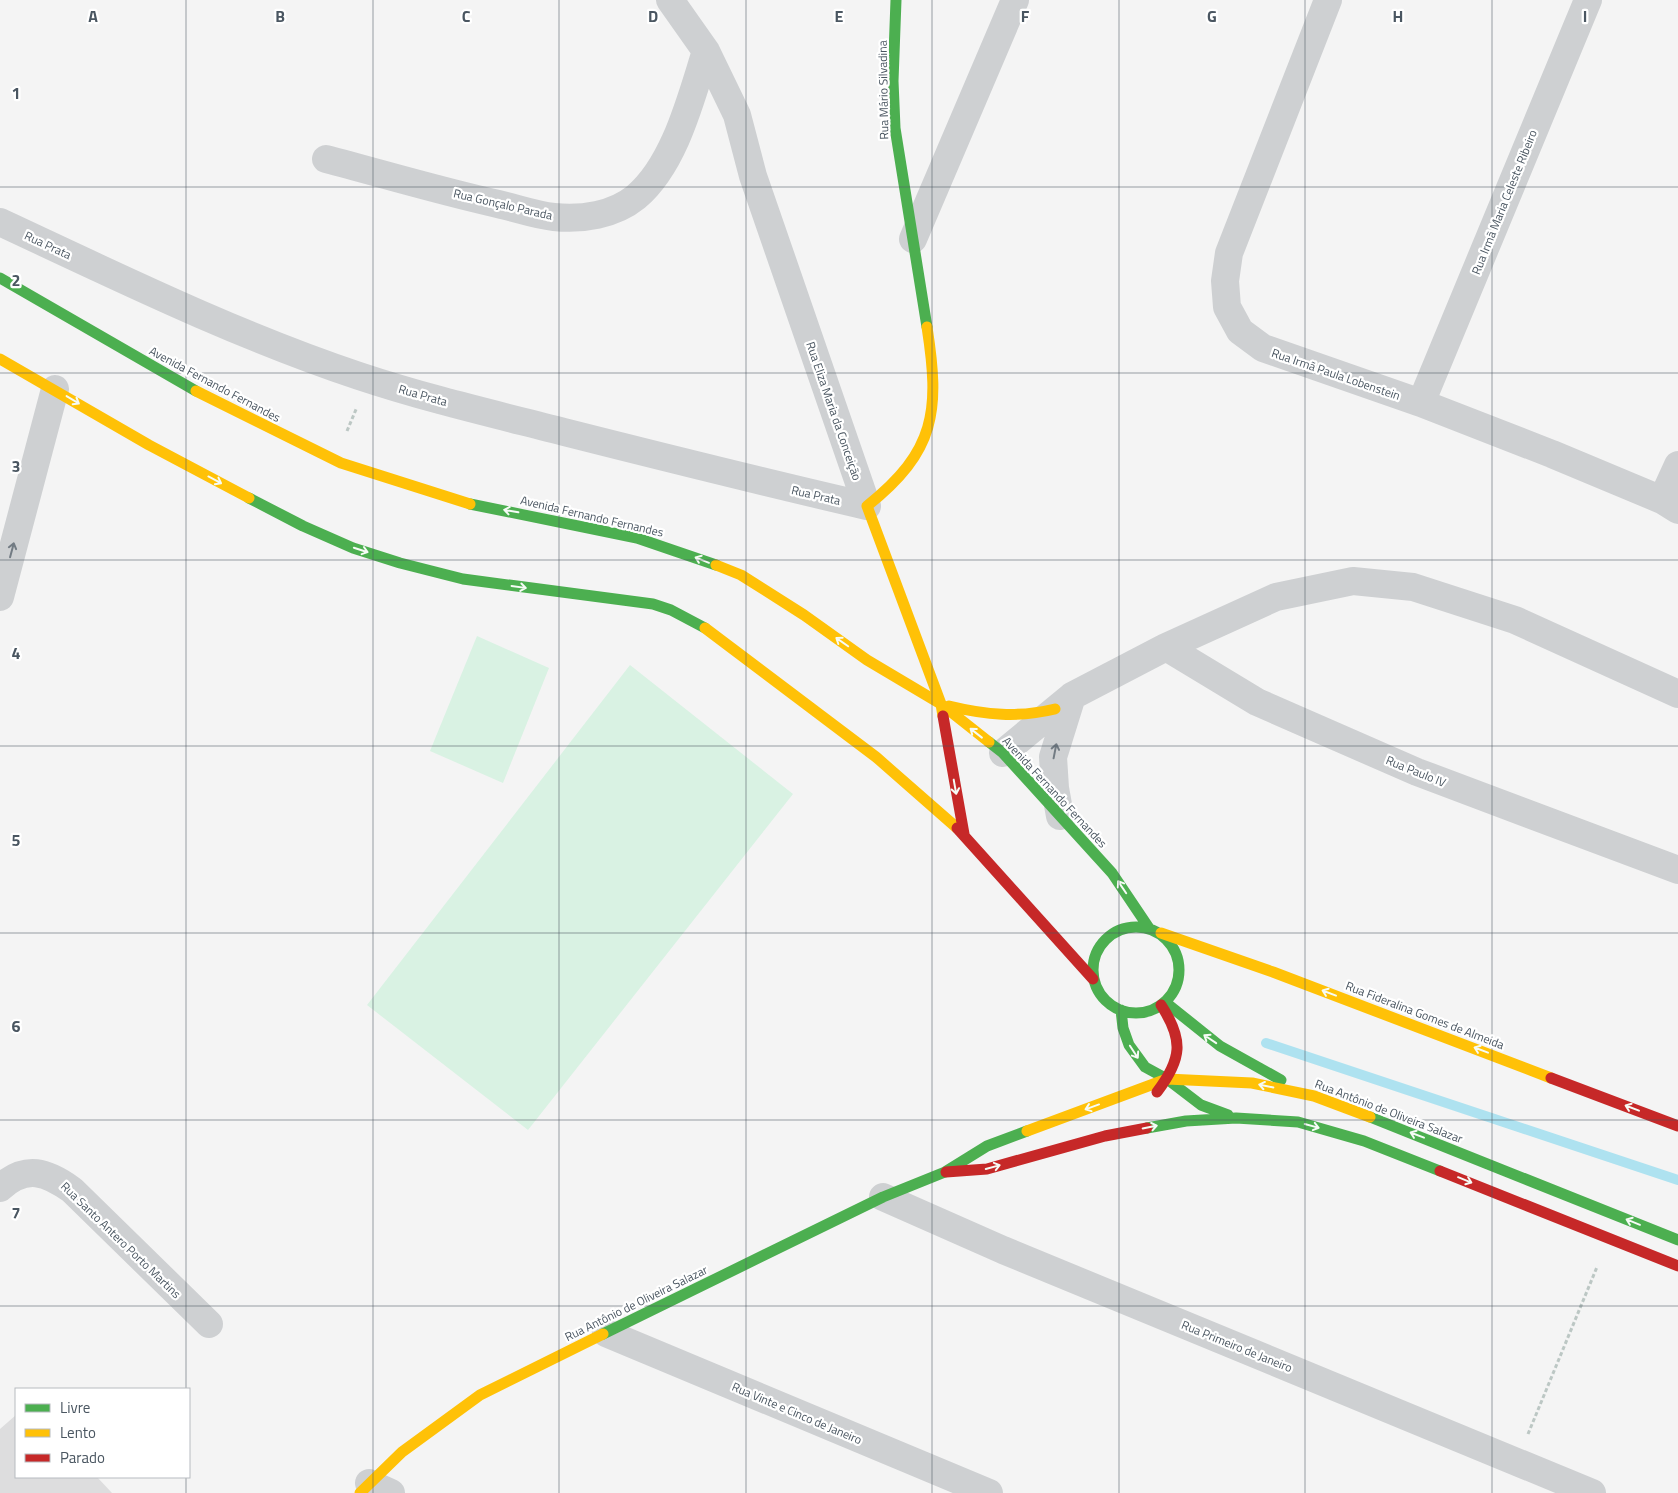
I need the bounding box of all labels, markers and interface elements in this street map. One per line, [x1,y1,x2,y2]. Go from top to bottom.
text: A [88,4,98,28]
text: B [275,4,285,28]
text: C [462,4,471,28]
text: D [648,4,658,28]
text: E [835,4,844,28]
text: F [1021,4,1030,28]
text: G [1207,4,1217,28]
text: H [1393,4,1403,28]
text: I [1583,4,1587,28]
street label: Rua Mário Silvadina [873,40,893,140]
text: 1 [12,81,20,105]
street label: Rua Irmã Maria Celeste Ribeiro [1466,127,1542,277]
street label: Rua Gonçalo Parada [452,183,554,225]
street label: Rua Prata [21,226,75,264]
text: 2 [12,268,20,292]
street label: Rua Eliza Maria da Conceição [801,339,867,483]
street label: Avenida Fernando Fernandes [146,341,284,427]
street label: Rua Irmã Paula Lobenstein [1269,343,1403,405]
street label: Rua Prata [396,379,450,411]
one-way arrow [66,396,80,406]
text: 3 [12,454,20,478]
one-way arrow [207,476,222,485]
street label: Rua Prata [790,480,842,510]
street label: Avenida Fernando Fernandes [519,490,666,542]
one-way arrow [504,506,520,516]
one-way arrow [8,542,18,558]
one-way arrow [353,546,369,556]
one-way arrow [695,555,711,564]
one-way arrow [511,582,527,592]
one-way arrow [835,637,849,647]
text: 4 [12,641,21,665]
one-way arrow [970,727,983,738]
street label: Avenida Fernando Fernandes [998,732,1112,852]
one-way arrow [1051,743,1060,759]
street label: Rua Paulo IV [1383,750,1449,792]
one-way arrow [951,778,961,794]
text: 5 [12,828,21,852]
one-way arrow [1117,881,1127,895]
street label: Rua Fideralina Gomes de Almeida [1343,976,1507,1054]
one-way arrow [1321,988,1337,997]
text: 6 [12,1014,21,1038]
one-way arrow [1203,1034,1217,1044]
one-way arrow [1128,1045,1139,1059]
one-way arrow [1473,1045,1488,1054]
street label: Rua Antônio de Oliveira Salazar [1312,1074,1466,1148]
one-way arrow [1259,1081,1275,1090]
one-way arrow [1085,1103,1100,1112]
one-way arrow [1625,1103,1641,1112]
one-way arrow [1142,1122,1158,1132]
one-way arrow [1303,1122,1319,1131]
one-way arrow [1410,1130,1425,1139]
one-way arrow [985,1162,1001,1171]
one-way arrow [1456,1176,1472,1185]
street label: Rua Santo Antero Porto Martins [56,1177,186,1303]
text: 7 [12,1201,20,1225]
one-way arrow [1626,1217,1641,1226]
street label: Rua Antônio de Oliveira Salazar [561,1260,711,1346]
street label: Rua Primeiro de Janeiro [1179,1315,1295,1377]
street label: Rua Vinte e Cinco de Janeiro [729,1377,865,1449]
legend [15,1388,190,1478]
text: Livre [60,1396,90,1419]
text: Lento [60,1421,96,1444]
text: Parado [60,1446,105,1469]

